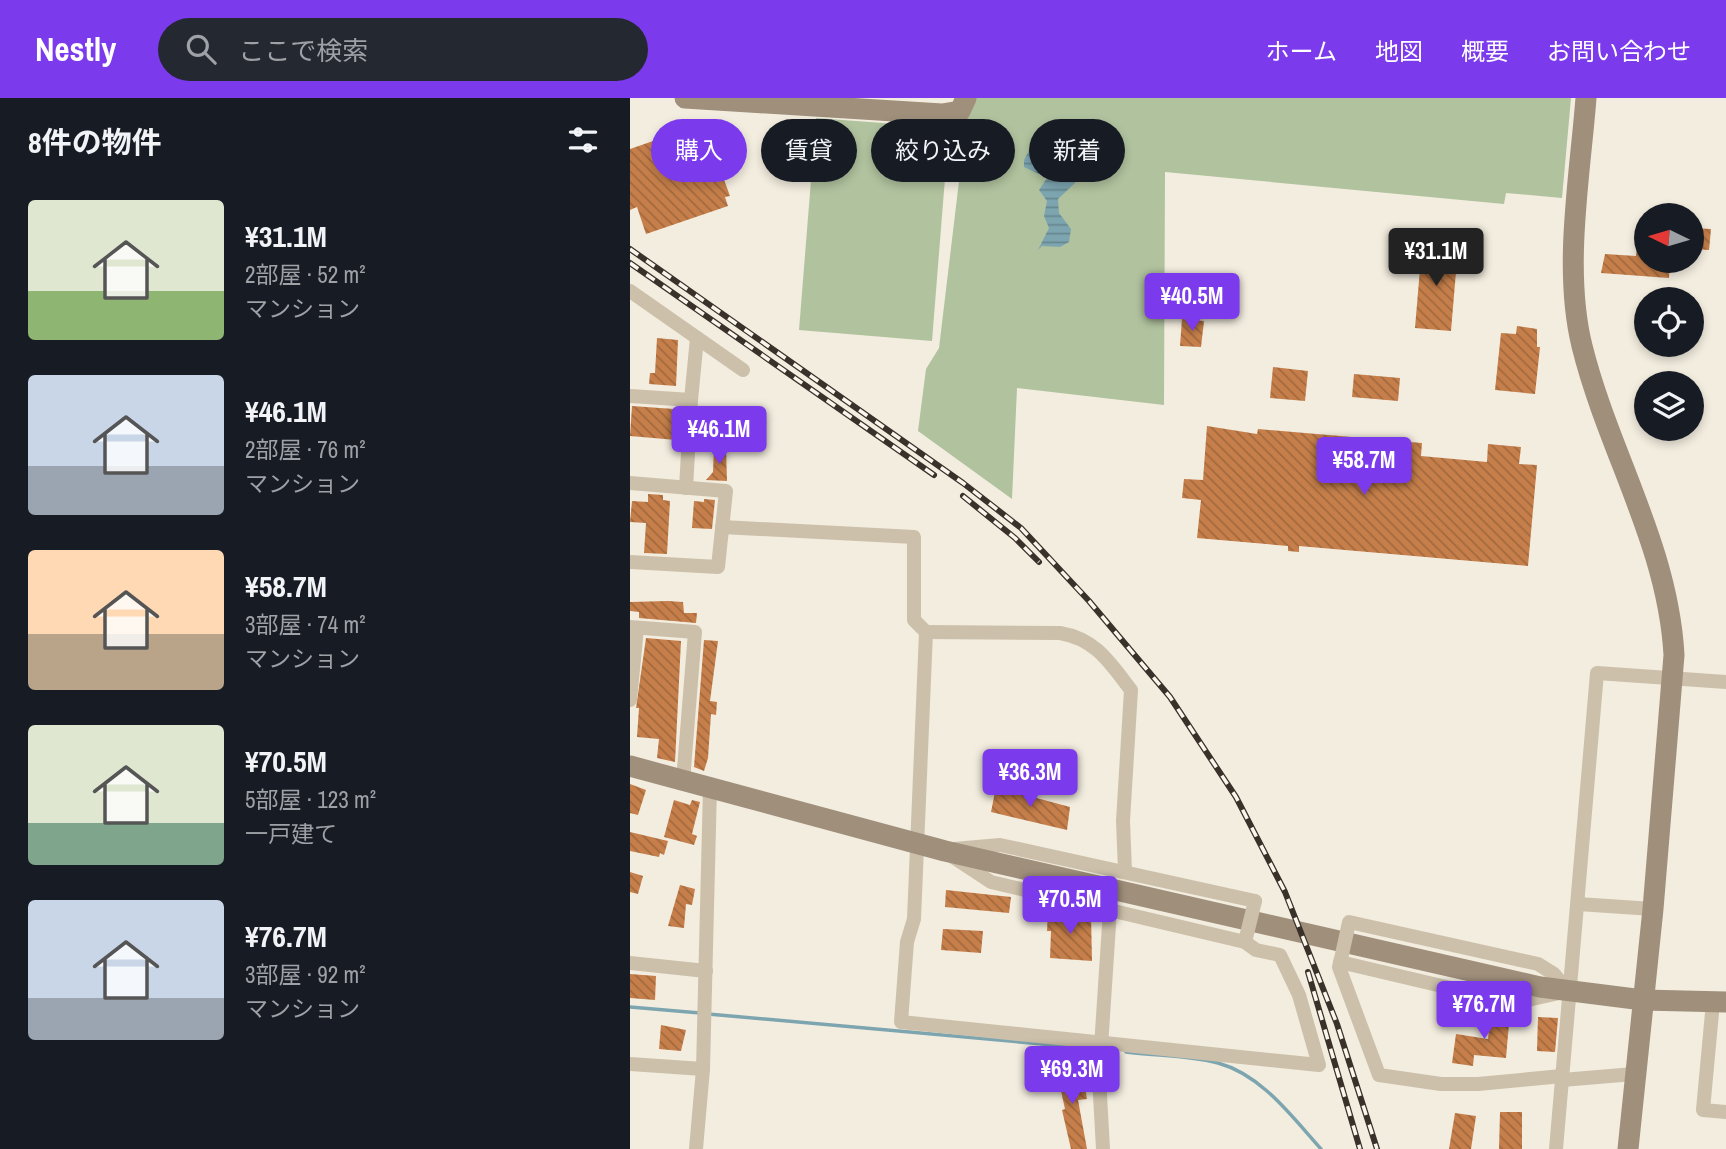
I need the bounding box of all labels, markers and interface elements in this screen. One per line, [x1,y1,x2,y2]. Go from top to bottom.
search box [158,18,648,81]
text: Nestly [35,27,116,71]
icon: search [182,30,220,68]
text: ここで検索 [238,33,368,68]
text: ホーム [1266,35,1337,67]
text: 地図 [1375,35,1423,67]
text: 概要 [1461,35,1509,67]
text: お問い合わせ [1547,35,1691,67]
chip: 購入 [651,119,747,182]
chip: 賃貸 [761,119,857,182]
chip: 絞り込み [871,119,1015,182]
chip: 新着 [1029,119,1125,182]
icon: filters [564,121,602,159]
text: 8件の物件 [28,122,162,162]
north arrow [1634,203,1704,273]
map controls [1634,203,1704,441]
text: ¥31.1M [245,216,327,256]
icon: home [84,228,168,312]
pin: ¥31.1M [1379,228,1493,288]
text: ¥31.1M [1405,235,1467,266]
text: 2部屋 · 52 m² [245,259,365,290]
pin: ¥40.5M [1135,274,1249,333]
text: ¥40.5M [1161,280,1223,311]
button: locate [1634,287,1704,357]
text: マンション [245,293,360,324]
button: layers [1634,371,1704,441]
text: ¥46.1M [245,391,327,431]
icon: home [84,403,168,487]
pin: ¥46.1M [662,406,776,466]
text: ¥46.1M [688,413,750,444]
text: 2部屋 · 76 m² [245,434,365,465]
pin: ¥58.7M [1307,438,1421,497]
text: ¥58.7M [1333,444,1395,475]
text: マンション [245,468,360,499]
text: ¥58.7M [245,566,327,606]
icon: home [84,578,168,662]
text: 3部屋 · 74 m² [245,609,365,640]
text: マンション [245,643,360,674]
text: ¥70.5M [245,741,327,781]
pin: ¥36.3M [973,750,1087,809]
icon: home [84,753,168,837]
text: ¥36.3M [999,756,1061,787]
text: 5部屋 · 123 m² [245,784,376,815]
text: 一戸建て [245,818,337,849]
pin: ¥70.5M [1013,876,1127,936]
text: ¥70.5M [1039,883,1101,914]
text: ¥76.7M [245,916,327,956]
icon: home [84,928,168,1012]
text: 3部屋 · 92 m² [245,959,365,990]
pin: ¥76.7M [1427,982,1541,1041]
text: ¥76.7M [1453,988,1515,1019]
text: マンション [245,993,360,1024]
pin: ¥69.3M [1015,1046,1129,1106]
text: ¥69.3M [1041,1053,1103,1084]

